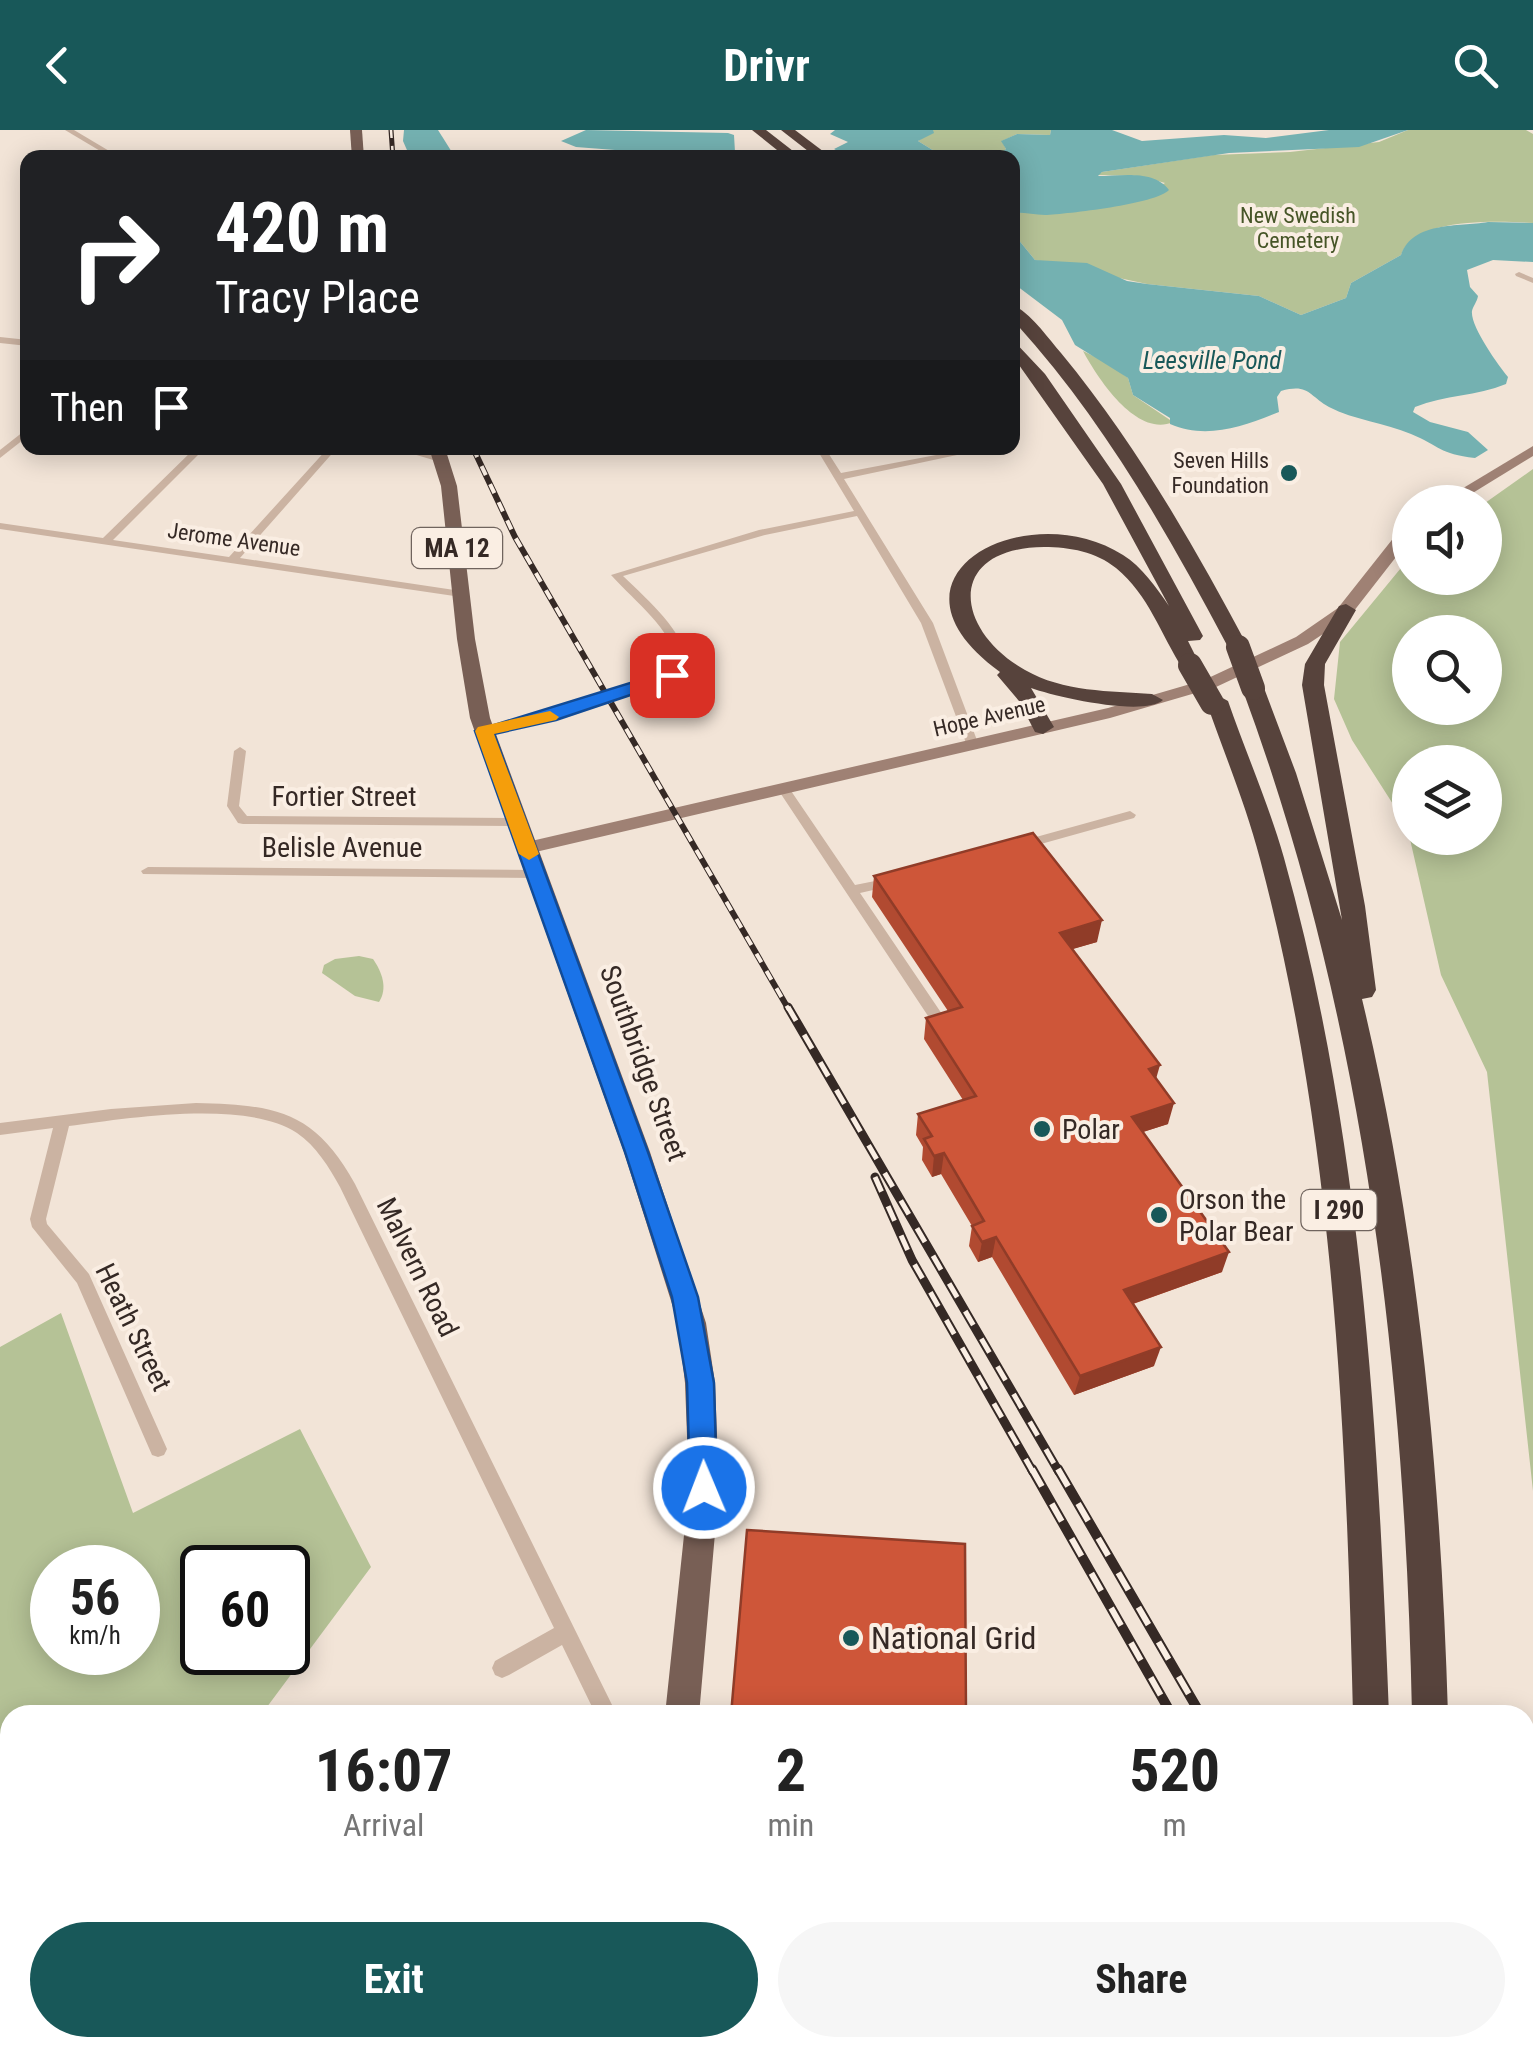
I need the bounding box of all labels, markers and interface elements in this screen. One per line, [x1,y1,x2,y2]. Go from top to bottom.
icon: back [30,38,85,93]
icon: search [1448,38,1503,93]
text: Drivr [723,39,810,92]
text: 420 m [215,187,389,269]
icon: right [50,190,180,320]
park label: New Swedish Cemetery [1240,203,1356,253]
text: Tracy Place [215,271,420,324]
water label: Leesville Pond [1143,346,1282,375]
icon: arrive [144,380,199,435]
text: Then [50,386,124,430]
place label: Seven Hills Foundation [1172,448,1269,498]
marker: Seven Hills Foundation [1278,462,1300,484]
map controls [1392,485,1502,855]
button: sound [1392,485,1502,595]
street label: Jerome Avenue [166,518,302,561]
road number: MA 12 [412,528,502,568]
button: search [1392,615,1502,725]
pin [630,633,715,718]
icon: arrive [645,648,700,703]
street label: Hope Avenue [931,691,1048,742]
button: layers [1392,745,1502,855]
street label: Fortier Street [272,780,416,813]
street label: Belisle Avenue [262,831,422,864]
street label: Southbridge Street [593,961,694,1165]
place label: Polar [1062,1113,1120,1146]
marker: Polar [1031,1118,1053,1140]
place label: Orson the Polar Bear [1179,1183,1294,1248]
road number: I 290 [1302,1190,1376,1230]
street label: Malvern Road [370,1192,465,1342]
marker: Orson the Polar Bear [1148,1204,1170,1226]
street label: Heath Street [89,1258,179,1396]
position arrow [652,1436,756,1540]
speed limit sign: 60 [180,1545,310,1675]
text: 56 [70,1569,120,1627]
place label: National Grid [871,1619,1036,1657]
text: km/h [69,1621,121,1650]
marker: National Grid [840,1627,862,1649]
text: 16:07 [315,1735,453,1806]
text: 2 [776,1735,806,1806]
text: 520 [1129,1735,1220,1806]
text: Arrival [343,1806,424,1844]
text: min [767,1806,814,1844]
text: m [1163,1806,1187,1844]
button: Exit [30,1922,758,2037]
button: Share [778,1922,1505,2037]

